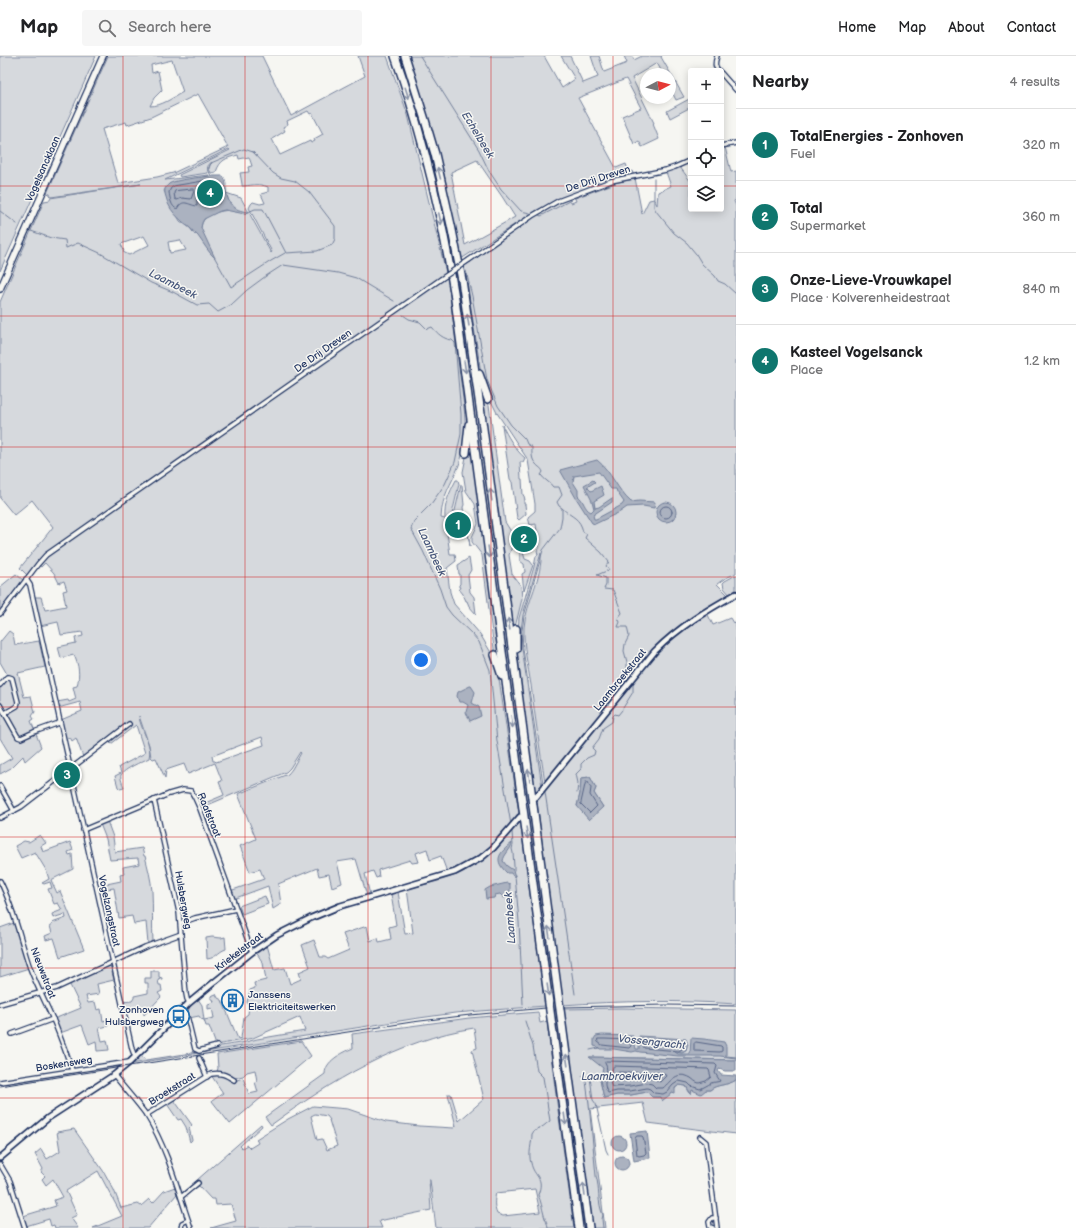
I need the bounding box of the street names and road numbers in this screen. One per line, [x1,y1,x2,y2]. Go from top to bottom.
street label: Vogelsancklaan [23,134,63,204]
street label: De Drij Dreven [564,163,632,195]
street label: De Drij Dreven [292,327,354,375]
street label: Laambroekstraat [591,646,649,714]
street label: Raafstraat [195,791,223,839]
street label: Hulsbergweg [172,870,194,930]
street label: Vogelzangstraat [96,874,122,948]
street label: Kriekelstraat [213,930,265,974]
street label: Nieuwstraat [28,946,58,1000]
street label: Boskensweg [35,1054,93,1074]
street label: Broekstraat [147,1070,197,1108]

